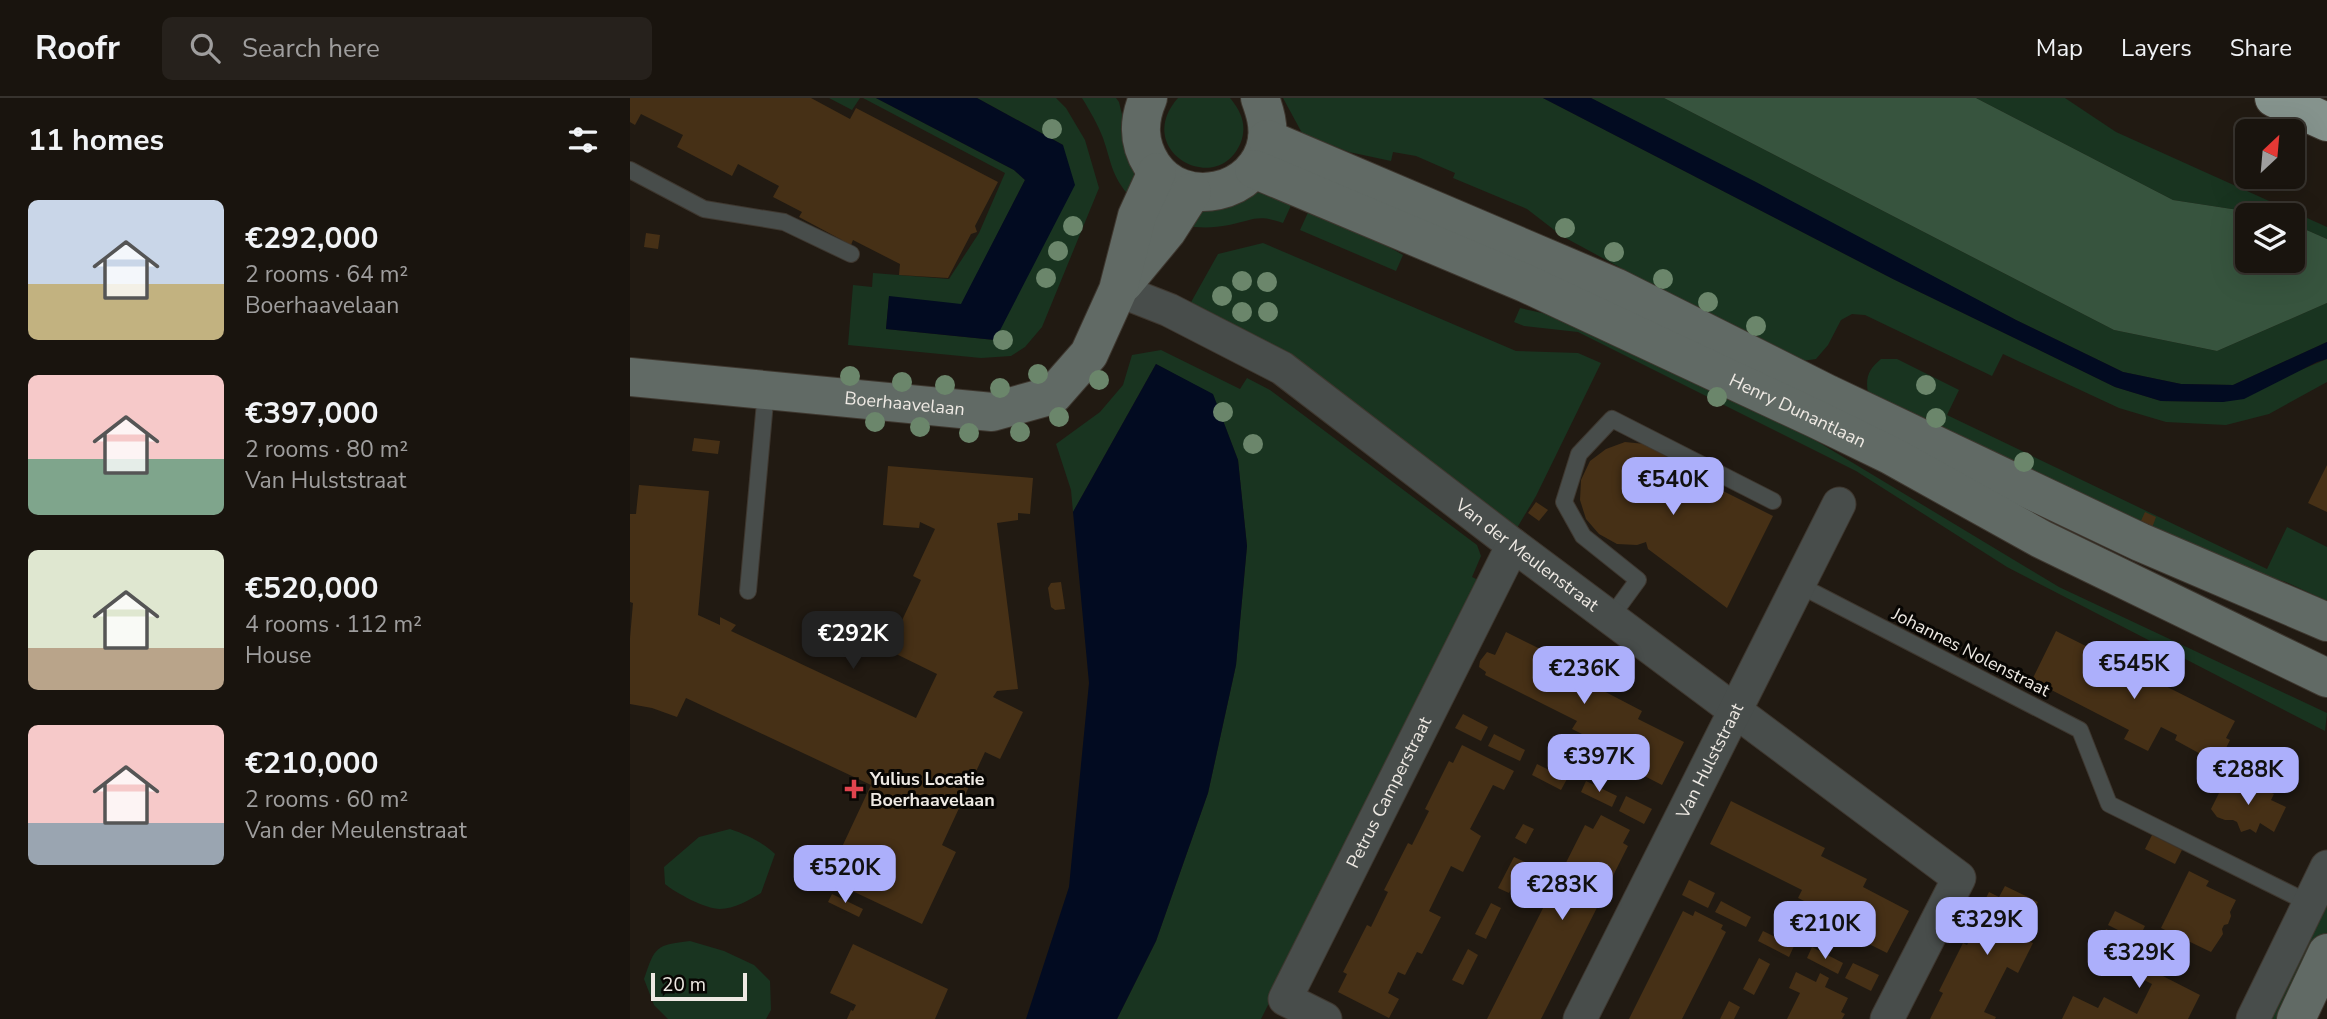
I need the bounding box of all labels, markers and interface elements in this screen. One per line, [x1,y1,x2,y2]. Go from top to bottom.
search box [162,17,652,80]
text: Roofr [35,26,120,71]
icon: search [186,29,224,67]
text: Search here [242,31,380,66]
text: Map [2036,32,2083,64]
text: Layers [2121,32,2192,64]
text: Share [2230,32,2292,64]
north arrow [2235,119,2305,189]
map controls [2235,119,2305,273]
text: 11 homes [28,120,164,161]
icon: filters [564,121,602,159]
button: layers [2235,203,2305,273]
text: €292,000 [245,218,378,259]
icon: home [84,228,168,312]
text: 2 rooms · 64 m² [245,259,408,290]
text: Boerhaavelaan [245,290,399,321]
street label: Henry Dunantlaan [1725,368,1870,454]
street label: Boerhaavelaan [843,386,966,421]
text: €397,000 [245,393,378,434]
icon: home [84,403,168,487]
text: 2 rooms · 80 m² [245,434,408,465]
pin: €540K [1624,458,1722,517]
text: €540K [1638,464,1708,495]
text: Van Hulststraat [245,465,406,496]
street label: Van der Meulenstraat [1450,492,1604,617]
text: €520,000 [245,568,378,609]
icon: home [84,578,168,662]
street label: Johannes Nolenstraat [1887,601,2055,702]
text: 4 rooms · 112 m² [245,609,422,640]
pin: €292K [804,612,902,671]
text: €292K [818,618,888,649]
text: House [245,640,312,671]
pin: €545K [2085,642,2183,701]
pin: €236K [1535,646,1633,706]
text: €545K [2099,648,2169,679]
text: €236K [1549,653,1619,684]
street label: Van Hulststraat [1670,698,1749,824]
street label: Petrus Camperstraat [1341,712,1437,872]
pin: €397K [1550,734,1648,794]
text: €397K [1564,741,1634,772]
text: €210,000 [245,743,378,784]
pin: €288K [2199,748,2297,807]
icon: home [84,753,168,837]
text: €288K [2213,754,2283,785]
place label: Yulius Locatie Boerhaavelaan [869,767,995,812]
marker: Yulius Locatie Boerhaavelaan [844,779,864,799]
text: 2 rooms · 60 m² [245,784,408,815]
text: Van der Meulenstraat [245,815,467,846]
pin: €520K [796,846,894,905]
text: €520K [810,852,880,883]
pin: €283K [1513,862,1611,922]
text: €283K [1527,869,1597,900]
pin: €329K [1938,898,2036,957]
pin: €210K [1776,902,1874,961]
text: €329K [1952,904,2022,935]
text: €210K [1790,908,1860,939]
pin: €329K [2090,930,2188,990]
text: €329K [2104,937,2174,968]
scale bar [651,970,747,1002]
text: 20 m [662,972,706,998]

